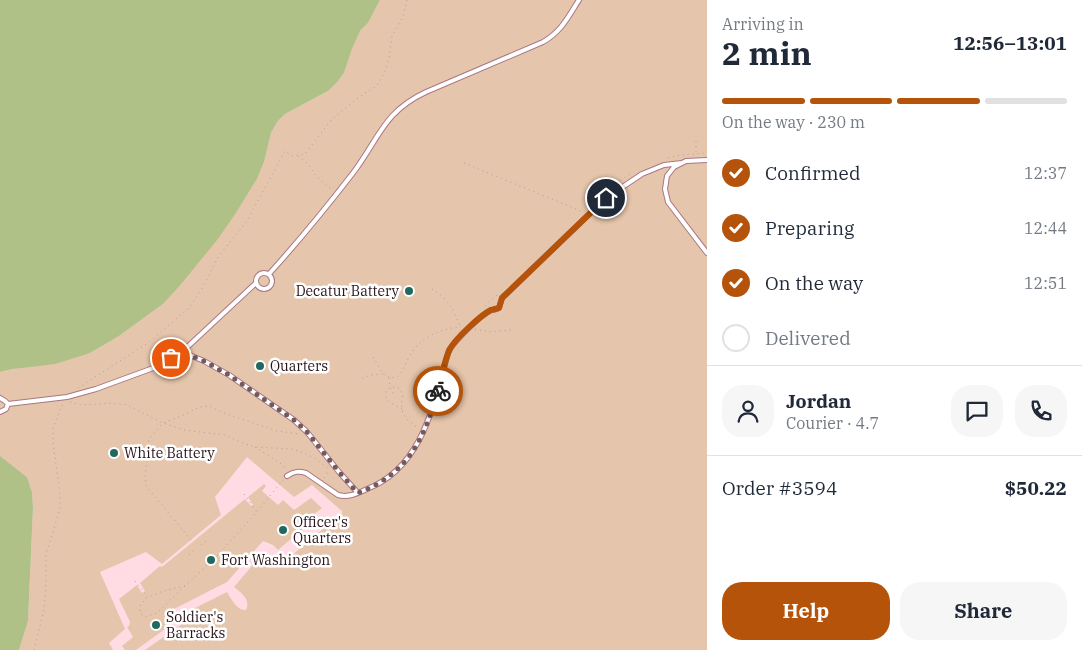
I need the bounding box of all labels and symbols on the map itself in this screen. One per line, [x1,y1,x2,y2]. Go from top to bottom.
pin [585,177,627,219]
place label: Decatur Battery [296,282,400,300]
marker: Decatur Battery [403,285,415,297]
pin [150,337,192,379]
place label: Quarters [270,357,328,375]
marker: Quarters [254,360,266,372]
courier [413,366,463,416]
place label: White Battery [124,444,215,462]
marker: White Battery [108,447,120,459]
place label: Officer's Quarters [293,513,351,547]
marker: Officer's Quarters [277,524,289,536]
place label: Fort Washington [221,551,330,569]
marker: Fort Washington [205,554,217,566]
place label: Soldier's Barracks [166,608,225,642]
marker: Soldier's Barracks [150,619,162,631]

